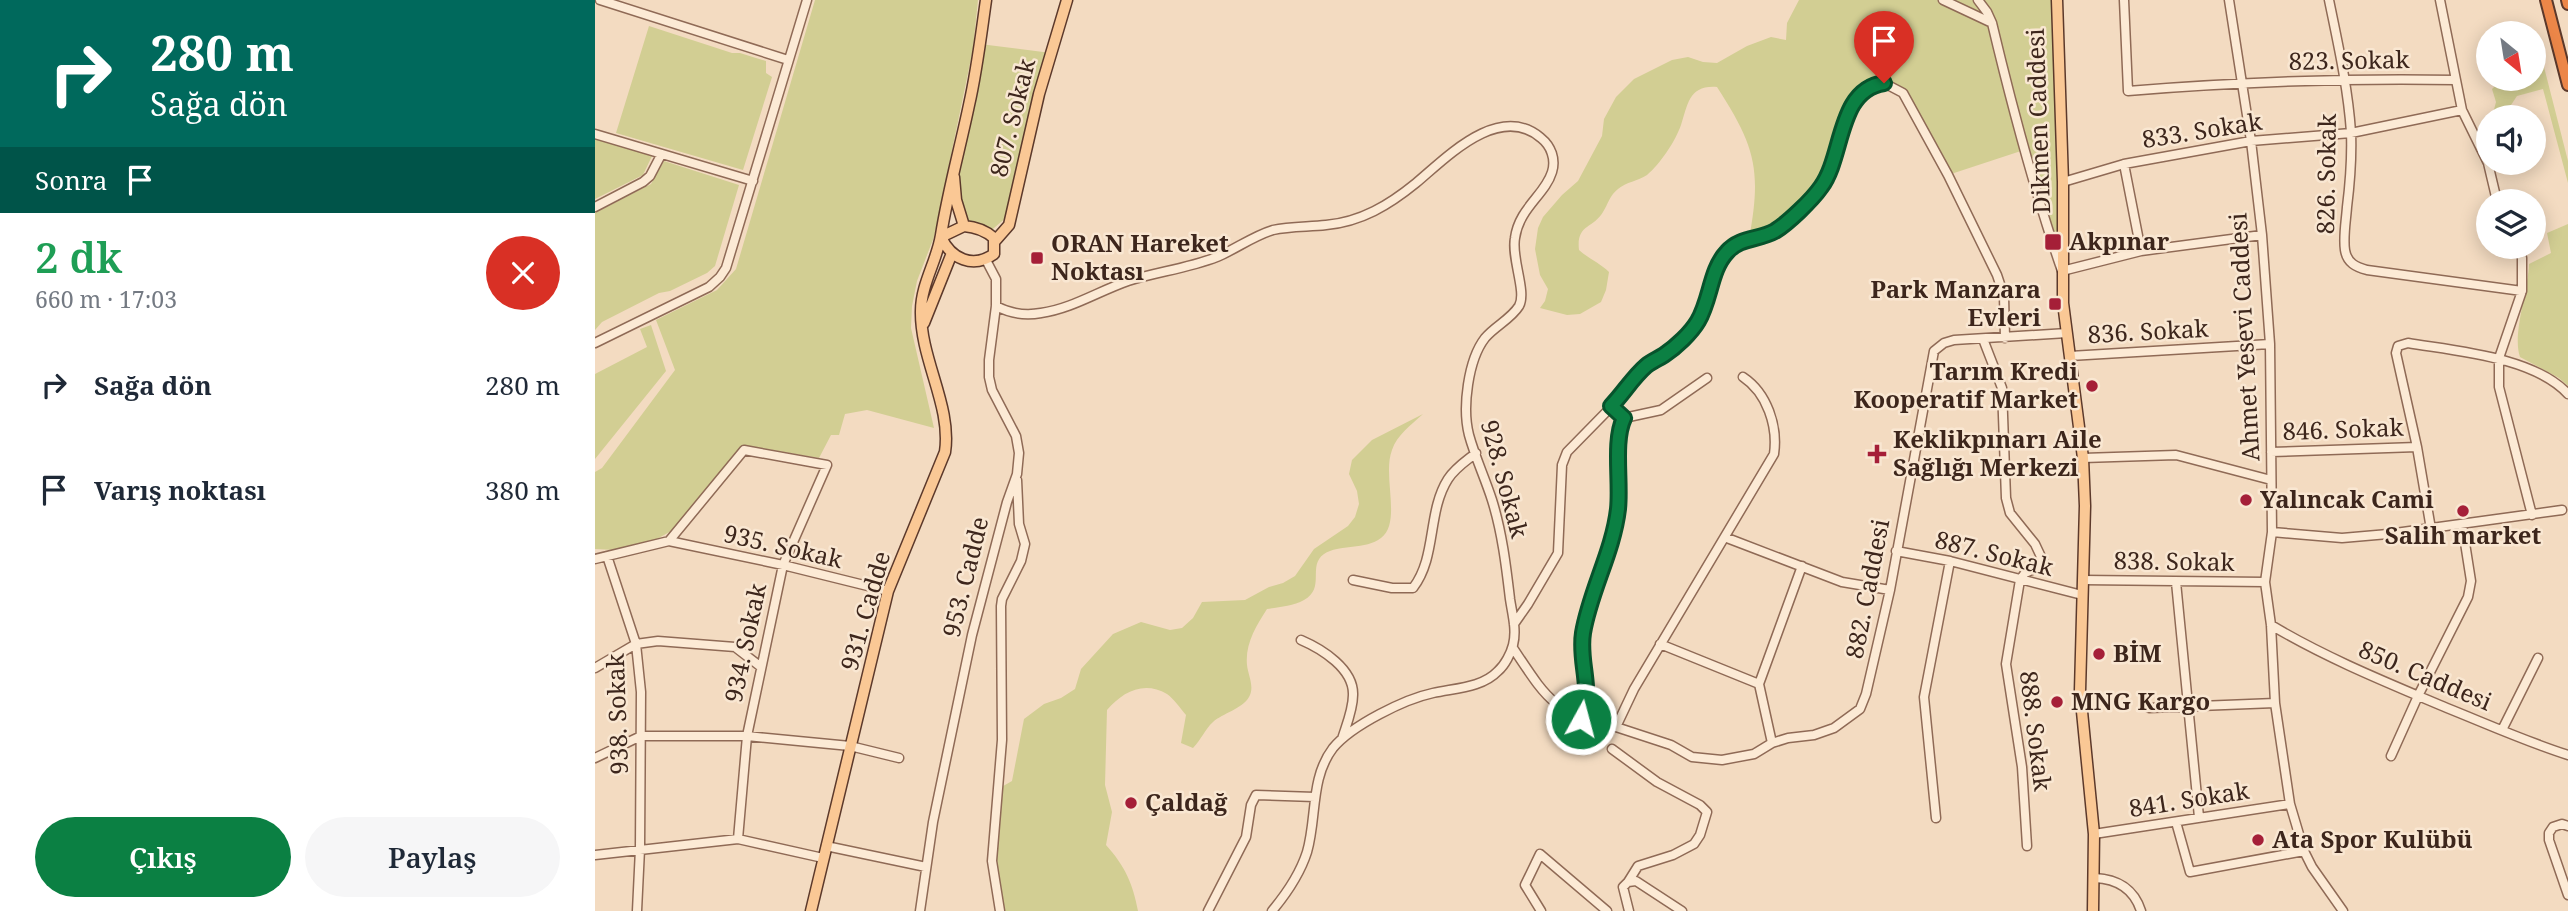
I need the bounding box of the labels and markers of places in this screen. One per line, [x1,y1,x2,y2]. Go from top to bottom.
pin [1854,11,1914,83]
place label: Akpınar [2069,224,2170,257]
place label: ORAN Hareket Noktası [1051,226,1229,287]
marker: Akpınar [2043,232,2063,252]
marker: ORAN Hareket Noktası [1029,250,1045,266]
place label: Park Manzara Evleri [1870,272,2042,333]
marker: Park Manzara Evleri [2047,296,2063,312]
place label: Tarım Kredi Kooperatif Market [1853,354,2079,415]
marker: Tarım Kredi Kooperatif Market [2084,378,2100,394]
place label: Keklikpınarı Aile Sağlığı Merkezi [1893,422,2102,483]
marker: Keklikpınarı Aile Sağlığı Merkezi [1867,444,1887,464]
place label: Yalıncak Cami [2260,482,2434,515]
marker: Yalıncak Cami [2238,492,2254,508]
marker: Salih market [2455,503,2471,519]
place label: Salih market [2385,518,2541,551]
place label: BİM [2113,636,2162,669]
marker: BİM [2091,646,2107,662]
place label: MNG Kargo [2071,684,2210,717]
marker: MNG Kargo [2049,694,2065,710]
place label: Çaldağ [1145,785,1228,818]
marker: Çaldağ [1123,795,1139,811]
place label: Ata Spor Kulübü [2272,822,2473,855]
marker: Ata Spor Kulübü [2250,832,2266,848]

